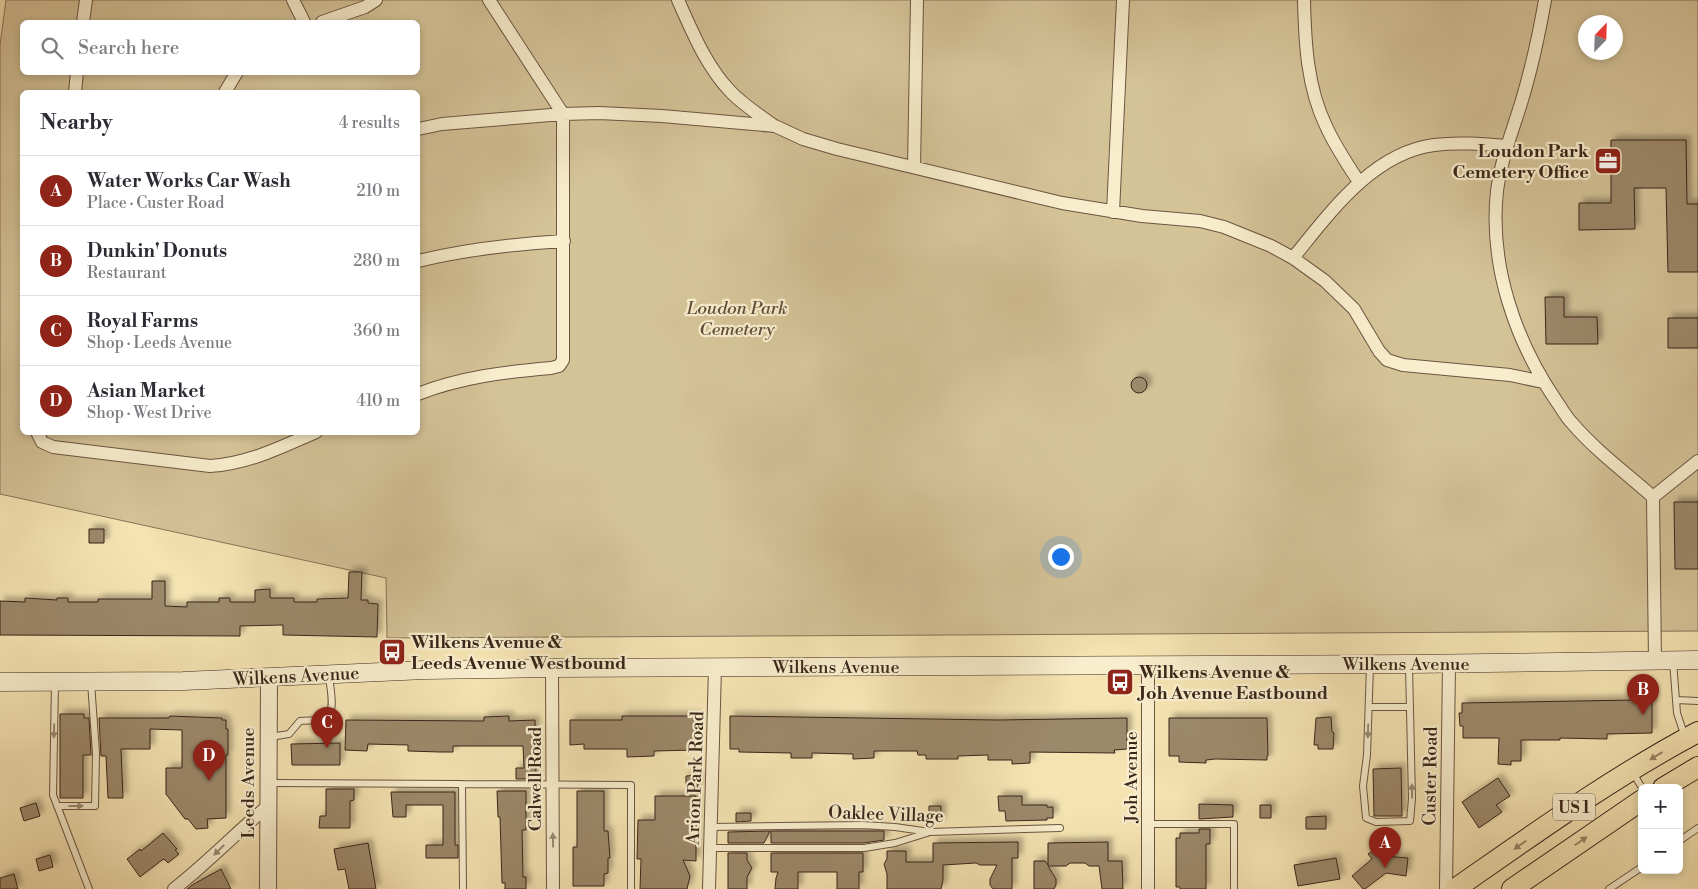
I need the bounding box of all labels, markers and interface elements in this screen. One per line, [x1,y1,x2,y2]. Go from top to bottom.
north arrow [1578,15,1623,60]
search box [20,20,420,75]
icon: search [38,34,66,62]
text: Search here [78,36,179,60]
text: Nearby [40,110,113,136]
text: 4 results [339,113,400,133]
place label: Loudon Park Cemetery Office [1452,140,1590,184]
office icon: Loudon Park Cemetery Office [1593,146,1623,176]
text: Water Works Car Wash [87,169,291,193]
text: A [50,181,62,201]
text: 210 m [356,181,400,201]
text: Place · Custer Road [87,193,224,213]
text: Dunkin' Donuts [87,239,227,263]
text: B [50,251,62,271]
text: 280 m [353,251,400,271]
text: Restaurant [87,263,166,283]
park label: Loudon Park Cemetery [686,297,787,341]
text: Royal Farms [87,309,198,333]
text: C [50,321,62,341]
text: 360 m [354,321,400,341]
text: Shop · Leeds Avenue [87,333,232,353]
text: Asian Market [87,379,205,403]
text: D [50,391,62,411]
text: 410 m [356,391,400,411]
text: Shop · West Drive [87,403,212,423]
your location [1048,544,1074,570]
place label: Wilkens Avenue & Leeds Avenue Westbound [410,631,626,675]
bus stop icon: Wilkens Avenue & Leeds Avenue Westbound [377,637,407,667]
street label: Wilkens Avenue [1342,653,1469,676]
street label: Wilkens Avenue [772,656,899,679]
place label: Wilkens Avenue & Joh Avenue Eastbound [1136,661,1328,705]
street label: Wilkens Avenue [231,662,360,691]
bus stop icon: Wilkens Avenue & Joh Avenue Eastbound [1105,667,1135,697]
pin: B [1627,674,1659,715]
pin: C [311,707,343,748]
street label: Arion Park Road [682,710,709,846]
one-way arrow [50,723,58,739]
one-way arrow [1364,723,1372,739]
street label: Custer Road [1418,725,1443,826]
street label: Calwell Road [524,726,547,831]
street label: Leeds Avenue [237,727,260,839]
street label: Joh Avenue [1120,731,1143,824]
pin: D [193,740,225,781]
one-way arrow [1648,752,1663,760]
one-way arrow [1408,783,1416,799]
map controls [1638,784,1683,874]
button: + [1638,784,1683,829]
road number: US 1 [1553,794,1595,820]
street label: Oaklee Village [828,801,944,828]
one-way arrow [68,802,84,810]
pin: A [1369,827,1401,868]
button: − [1638,829,1683,874]
one-way arrow [549,832,557,848]
one-way arrow [1574,836,1588,846]
one-way arrow [1513,840,1526,850]
one-way arrow [213,844,225,856]

